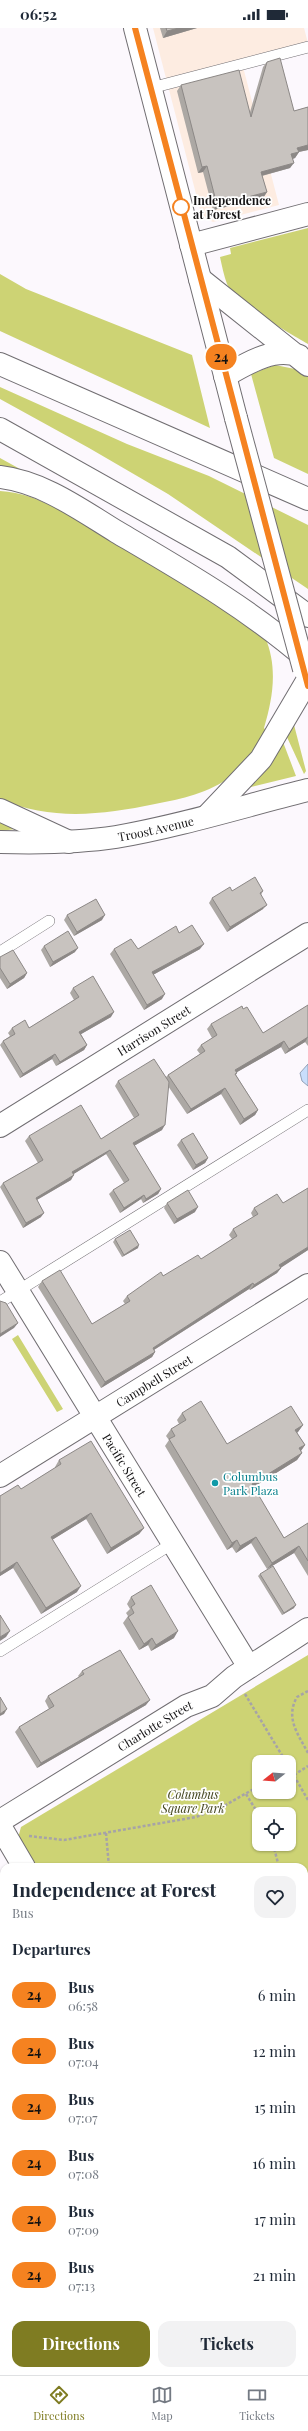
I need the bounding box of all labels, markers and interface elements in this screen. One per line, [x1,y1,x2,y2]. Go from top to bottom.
text: 06:52 [20,4,57,24]
place label: Independence at Forest [193,192,271,222]
marker: Independence at Forest [172,198,190,216]
line badge: 24 [203,344,239,370]
text: 24 [214,347,228,366]
street label: Troost Avenue [117,812,196,845]
street label: Harrison Street [114,1001,194,1059]
street label: Campbell Street [113,1351,196,1410]
street label: Pacific Street [99,1430,150,1500]
place label: Columbus Park Plaza [223,1468,278,1498]
marker: Columbus Park Plaza [210,1478,220,1488]
street label: Charlotte Street [114,1696,195,1755]
north arrow [252,1755,296,1799]
map controls [252,1755,296,1851]
park label: Columbus Square Park [160,1786,225,1816]
button: locate [252,1807,296,1851]
text: Independence at Forest [12,1876,216,1902]
button: heart [254,1876,296,1918]
text: Bus [12,1904,33,1921]
text: Departures [12,1939,91,1959]
text: Bus [68,1977,94,1997]
text: 24 [27,1985,41,2004]
text: 6 min [258,1985,296,2005]
text: 06:58 [68,1997,98,2014]
text: Bus [68,2033,94,2053]
text: 24 [27,2041,41,2060]
text: 12 min [253,2041,296,2061]
text: 07:04 [68,2053,99,2070]
text: Bus [68,2089,94,2109]
text: 24 [27,2097,41,2116]
text: 15 min [254,2097,296,2117]
text: 07:07 [68,2109,98,2126]
text: Bus [68,2145,94,2165]
text: 24 [27,2153,41,2172]
text: 16 min [252,2153,296,2173]
text: 07:08 [68,2165,99,2182]
text: Bus [68,2201,94,2221]
text: 24 [27,2209,41,2228]
text: 17 min [254,2209,296,2229]
text: 07:09 [68,2221,99,2238]
text: Bus [68,2257,94,2277]
text: 24 [27,2265,41,2284]
text: 21 min [253,2265,296,2285]
text: 07:13 [68,2277,95,2294]
button: Directions [12,2321,150,2367]
button: Tickets [158,2321,296,2367]
tab: Directions [33,2384,85,2423]
tab: Map [151,2384,173,2423]
tab: Tickets [239,2384,275,2423]

